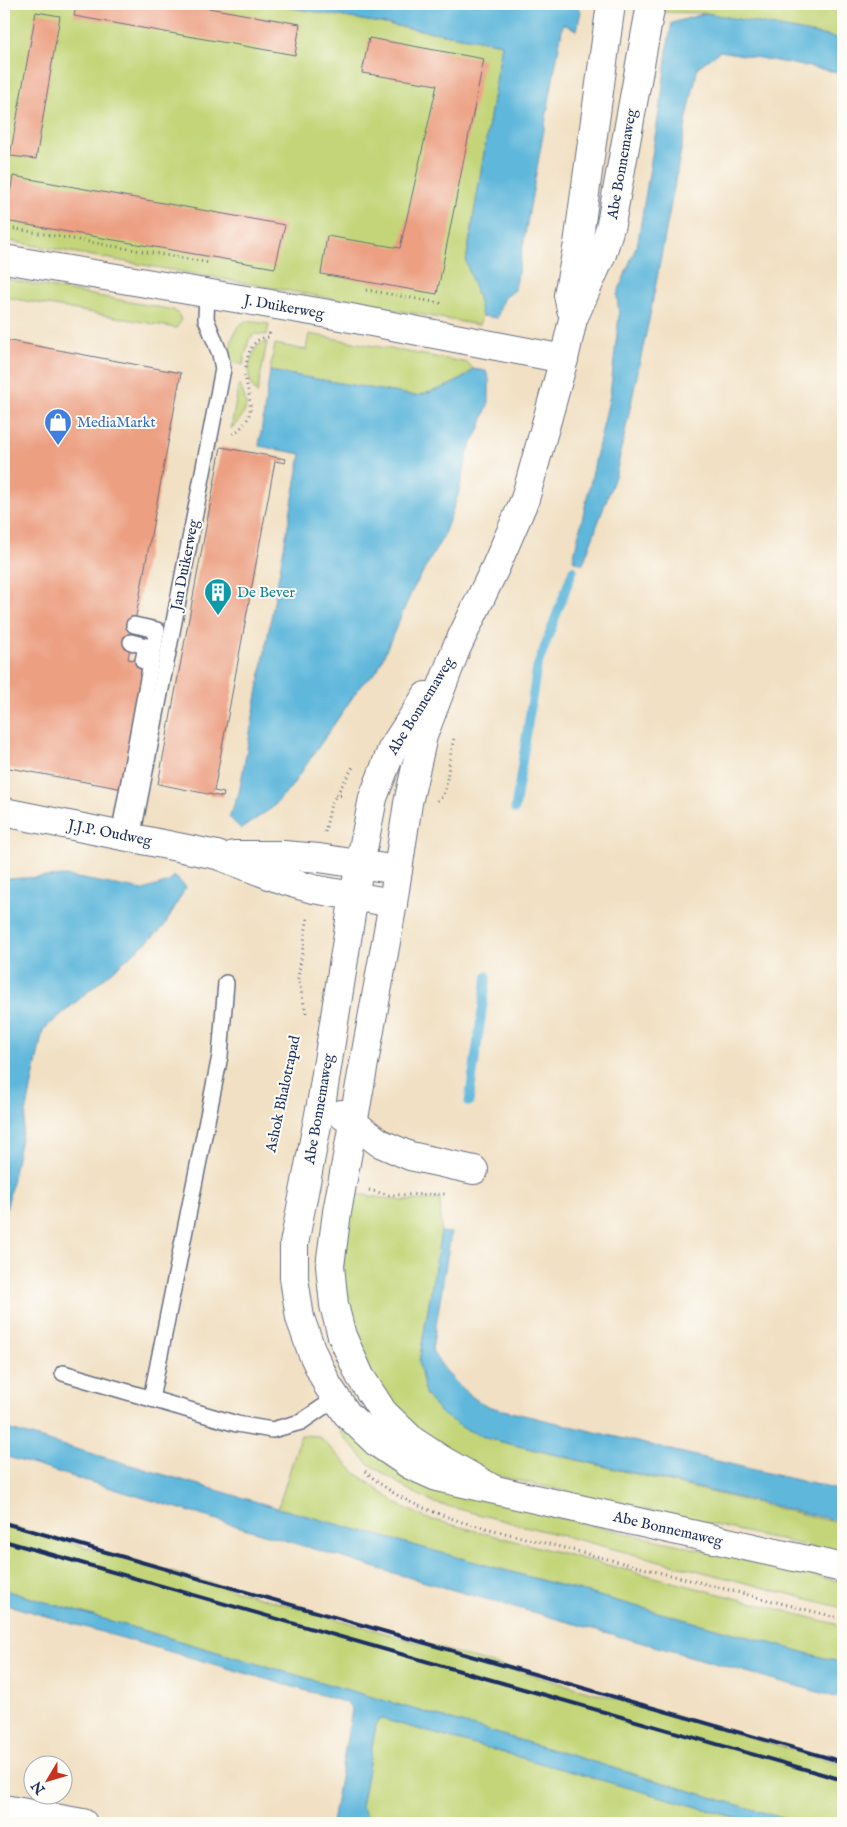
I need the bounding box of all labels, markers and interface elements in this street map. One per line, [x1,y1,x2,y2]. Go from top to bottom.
street label: Abe Bonnemaweg [603,106,641,222]
street label: J. Duikerweg [240,290,326,324]
shop icon: MediaMarkt [43,407,73,446]
place label: MediaMarkt [77,413,156,432]
street label: Jan Duikerweg [166,517,203,614]
building icon: De Bever [203,577,233,616]
place label: De Bever [237,583,295,602]
street label: Abe Bonnemaweg [383,653,459,759]
street label: J.J.P. Oudweg [65,815,154,851]
street label: Ashok Bhalotrapad [261,1033,305,1155]
street label: Abe Bonnemaweg [300,1051,338,1167]
street label: Abe Bonnemaweg [610,1507,725,1551]
north arrow [22,1754,72,1804]
text: N [28,1777,50,1798]

